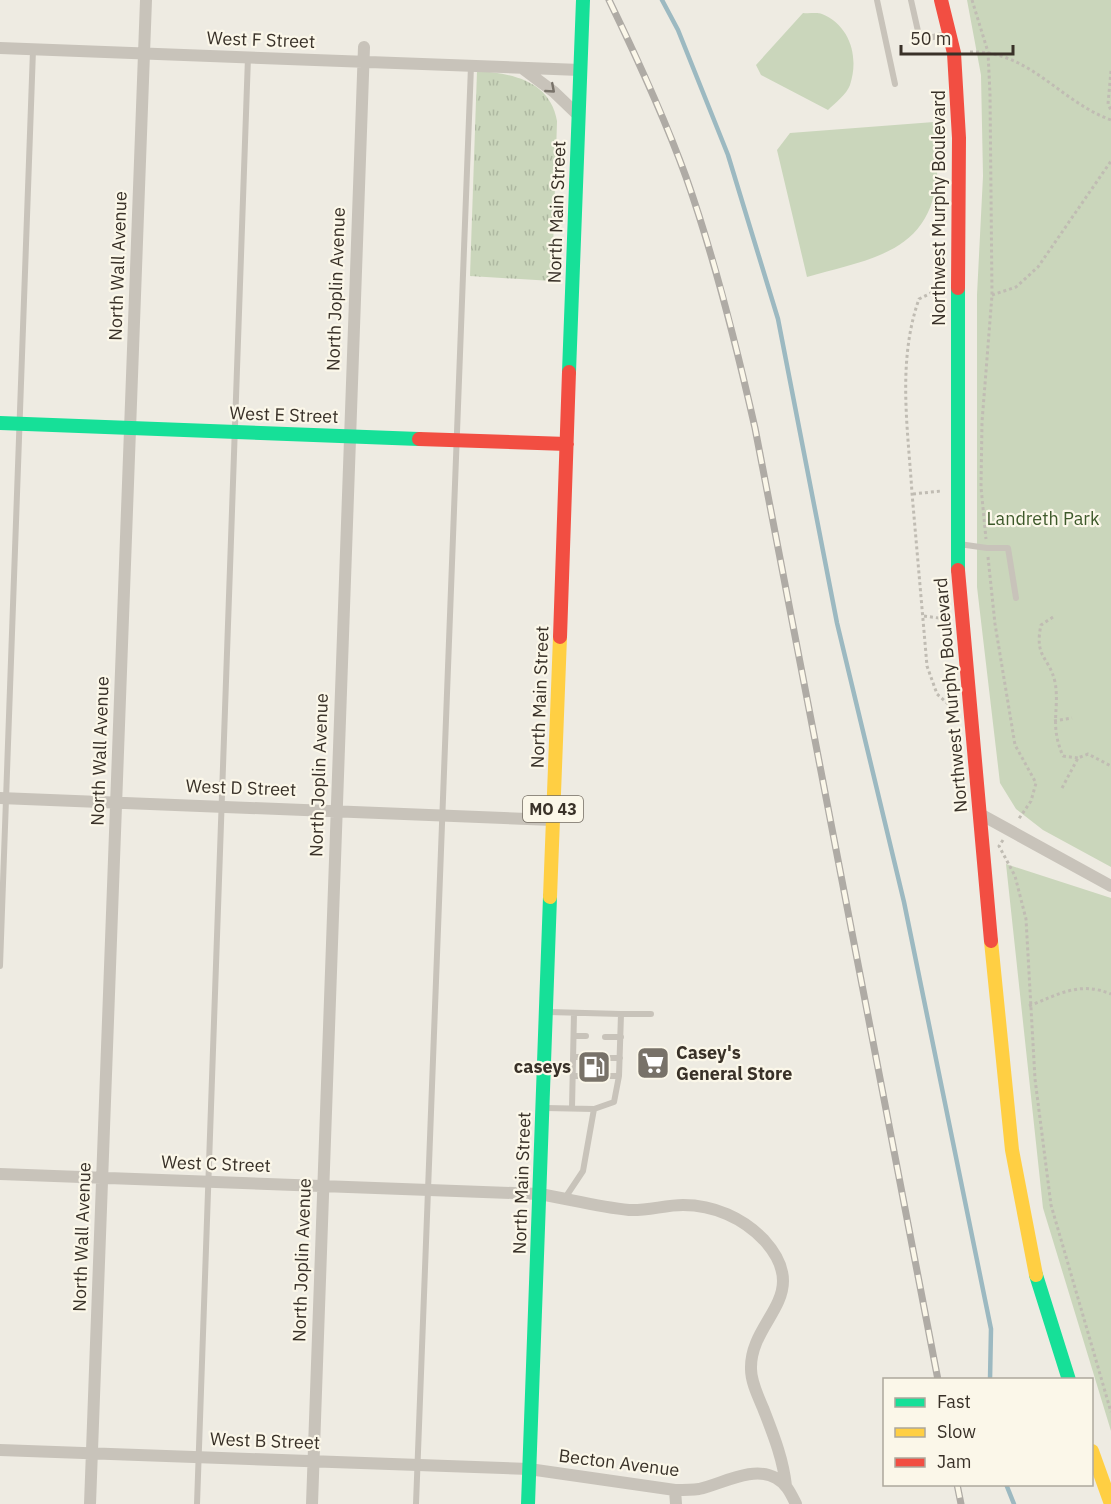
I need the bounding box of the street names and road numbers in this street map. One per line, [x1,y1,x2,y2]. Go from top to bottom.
street label: West F Street [206,26,316,53]
street label: Northwest Murphy Boulevard [927,90,950,326]
street label: North Main Street [543,140,570,284]
street label: North Wall Avenue [103,191,132,341]
street label: North Joplin Avenue [321,207,350,371]
street label: West E Street [229,401,339,428]
street label: Northwest Murphy Boulevard [929,577,972,814]
street label: North Main Street [526,625,553,769]
street label: North Wall Avenue [85,676,114,826]
street label: North Joplin Avenue [304,693,333,857]
street label: West D Street [185,774,297,801]
road number: MO 43 [523,796,583,822]
street label: North Main Street [508,1111,535,1255]
street label: West C Street [161,1150,271,1177]
street label: North Wall Avenue [67,1162,96,1312]
street label: North Joplin Avenue [287,1178,316,1342]
street label: West B Street [210,1427,321,1454]
street label: Becton Avenue [557,1444,681,1481]

